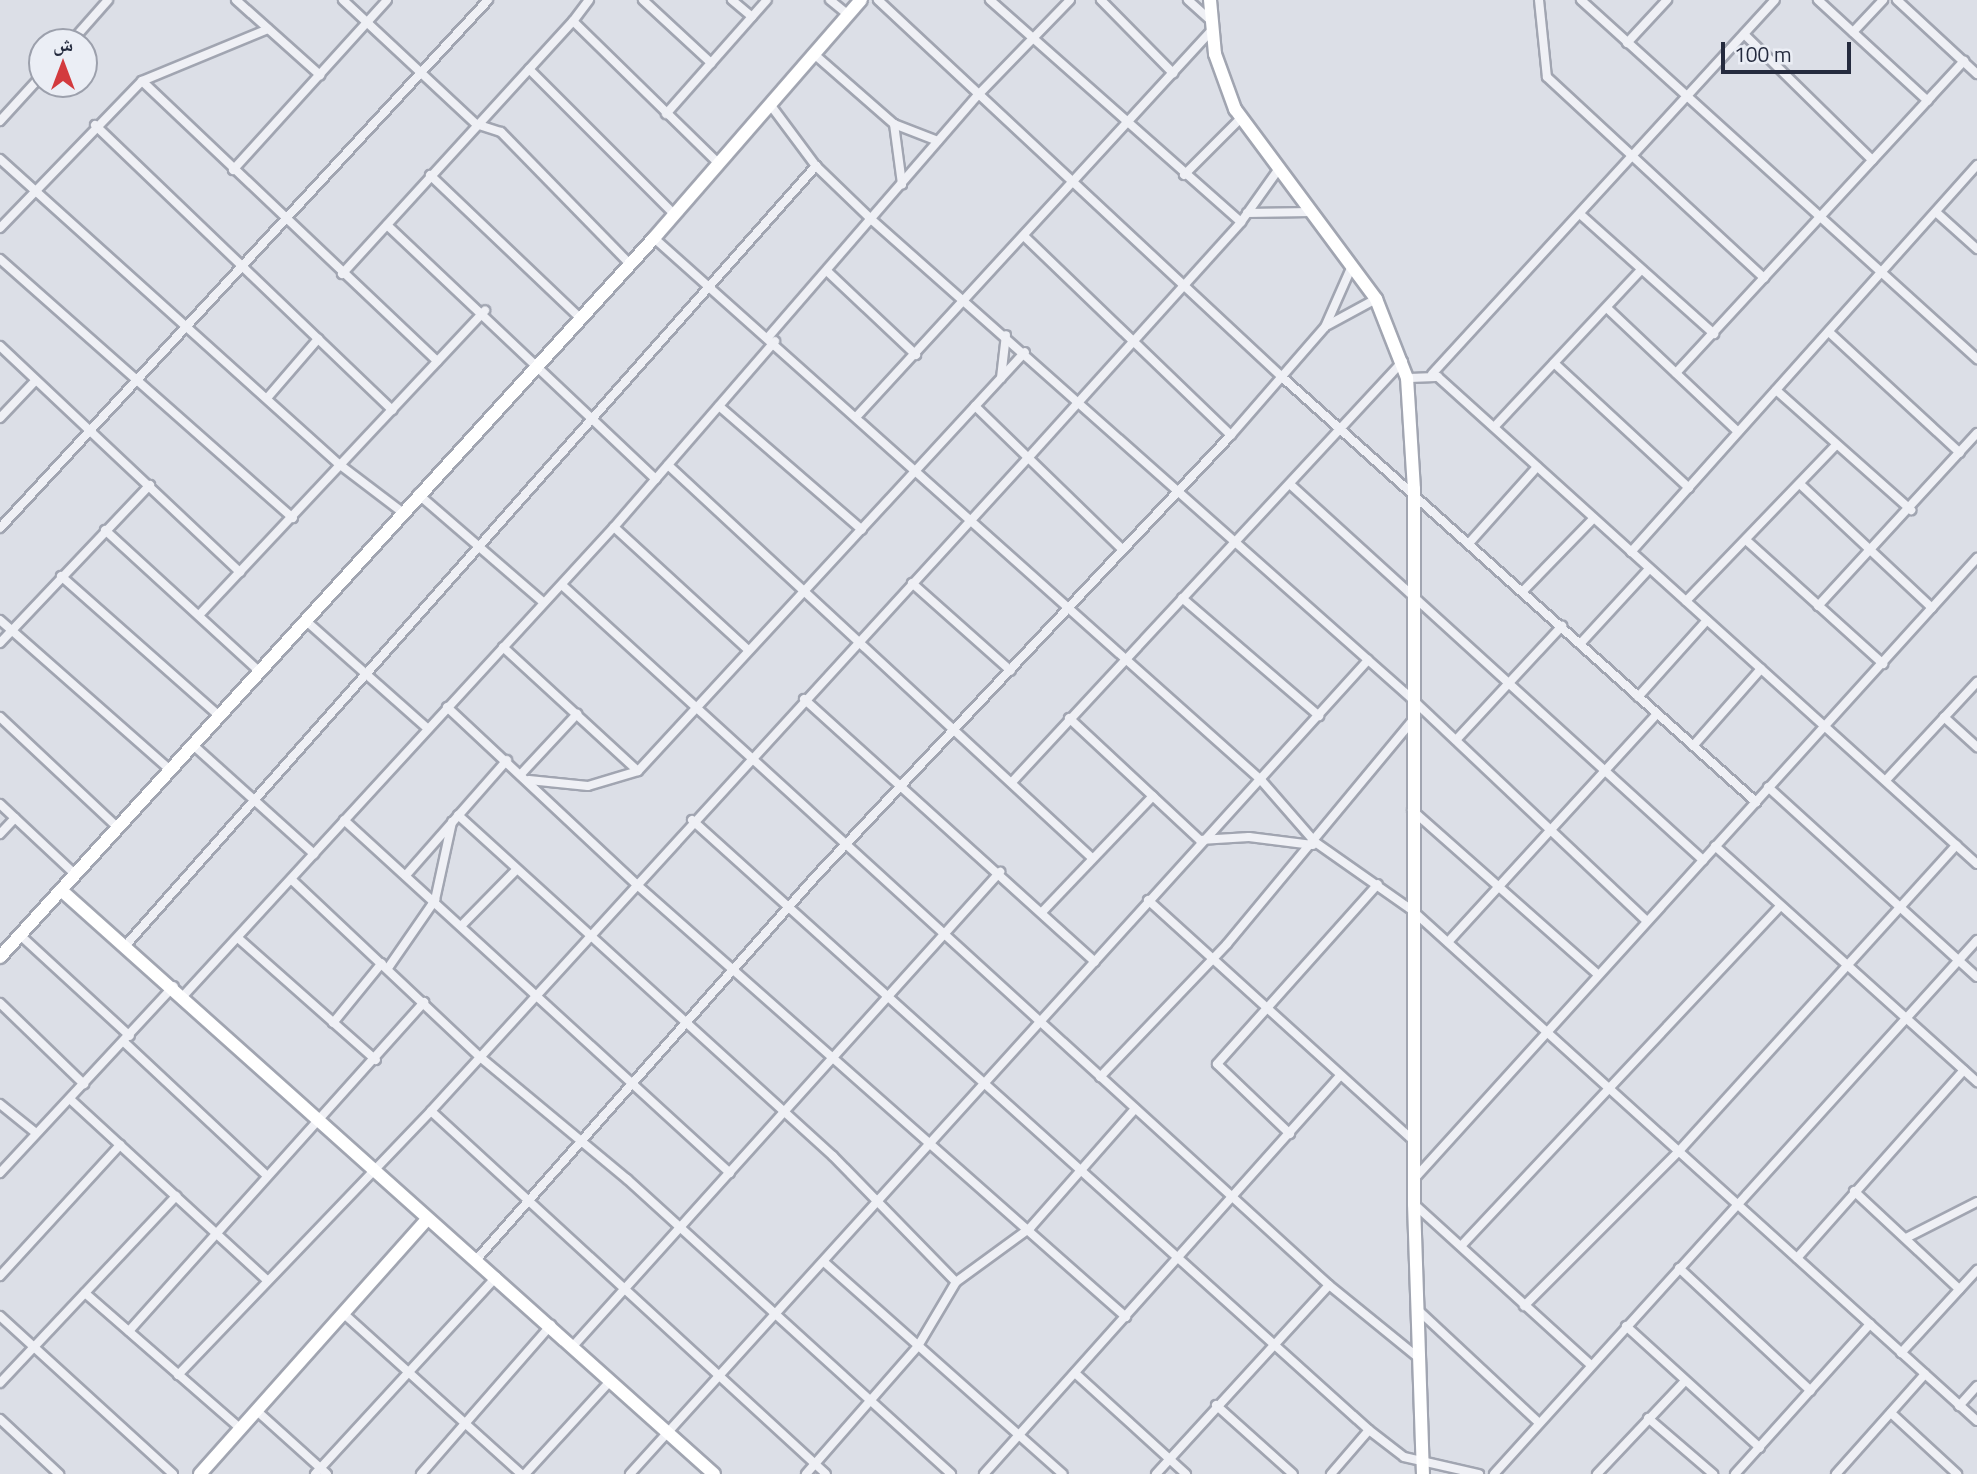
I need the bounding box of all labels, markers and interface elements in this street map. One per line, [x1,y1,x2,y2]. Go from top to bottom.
north arrow [28,28,98,98]
scale bar [1725,28,1854,72]
text: ش [53,29,73,58]
text: 100 m [1734,38,1791,70]

